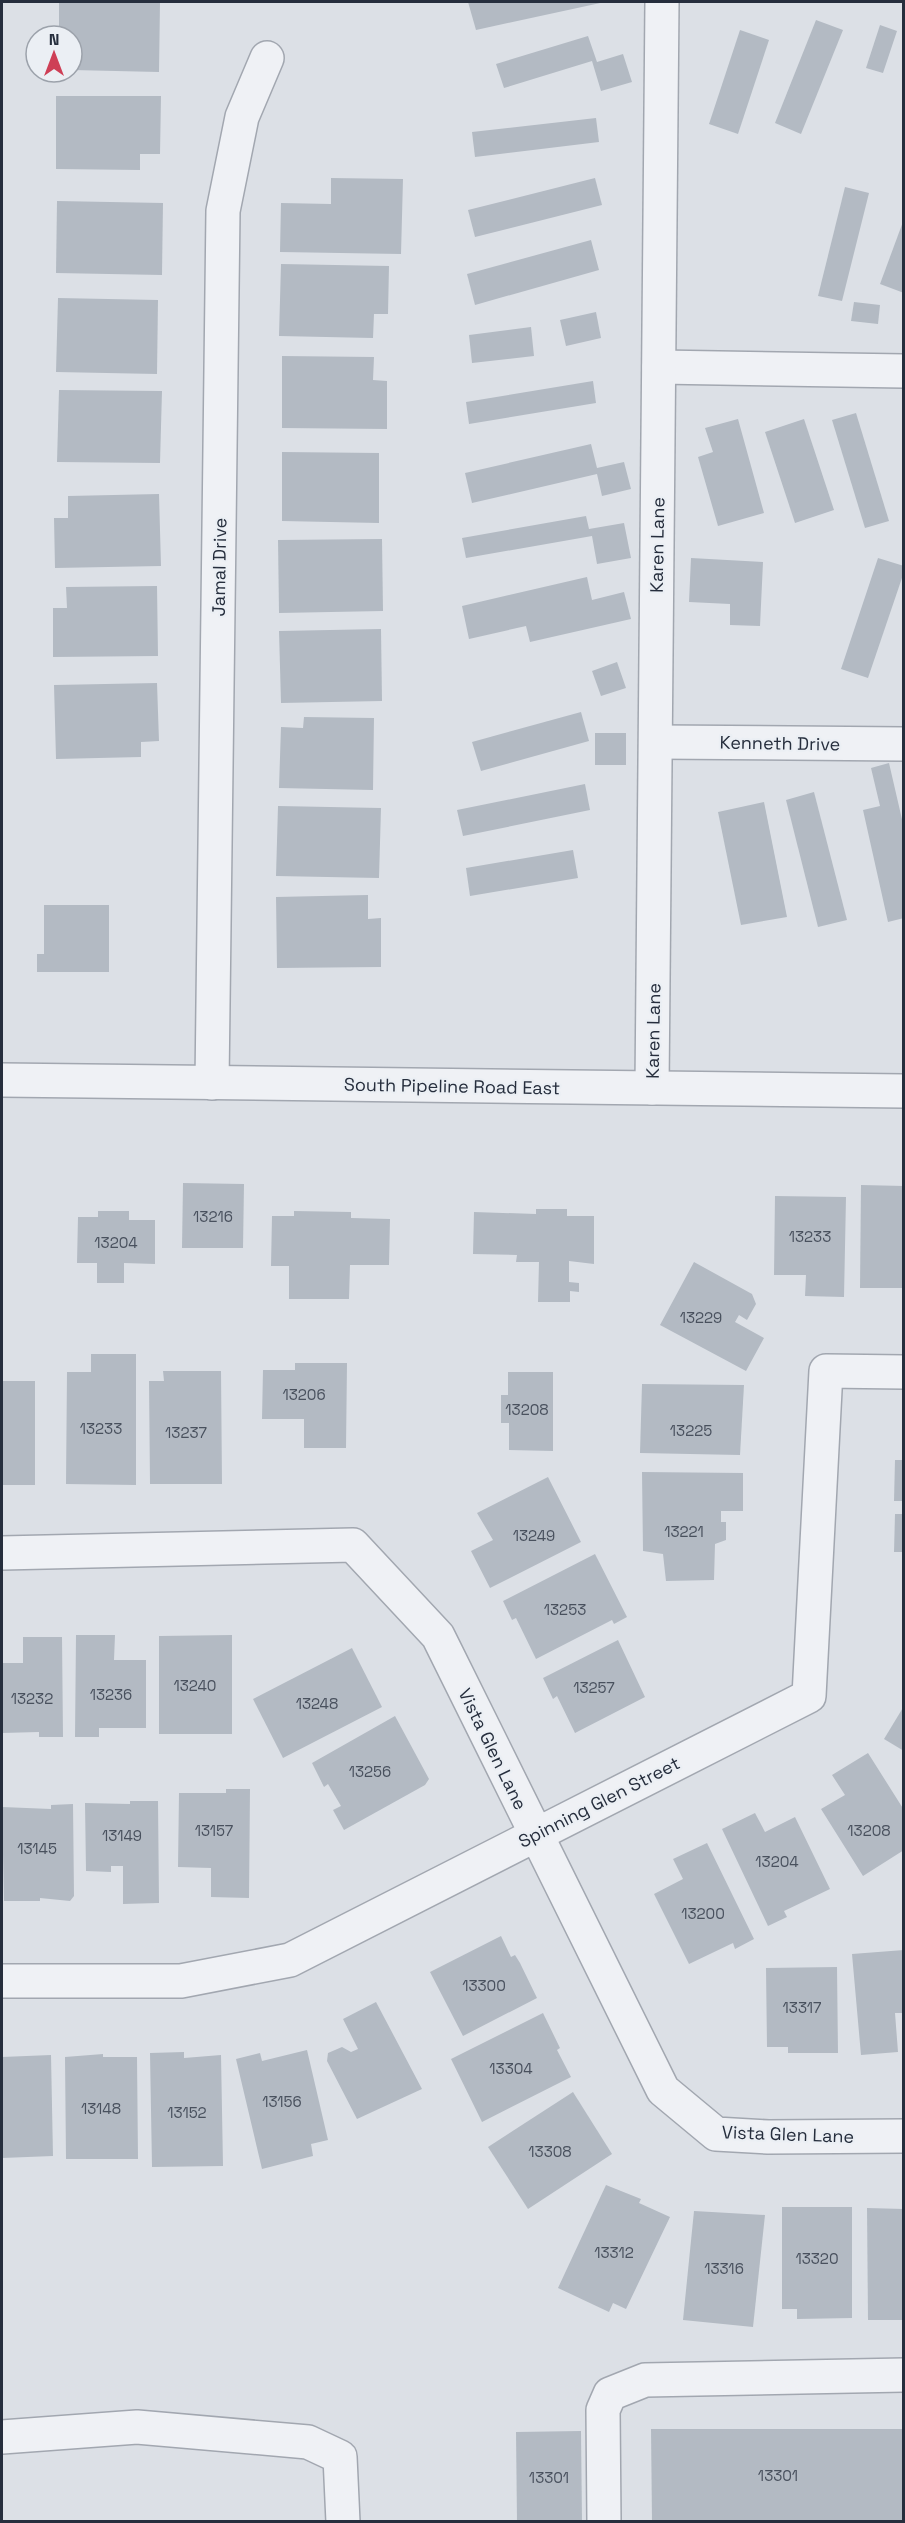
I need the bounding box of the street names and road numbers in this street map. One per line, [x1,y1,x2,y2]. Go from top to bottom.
street label: Karen Lane [645,497,669,593]
street label: Jamal Drive [207,518,231,616]
street label: Kenneth Drive [719,730,841,756]
street label: Karen Lane [641,983,665,1079]
street label: South Pipeline Road East [344,1073,560,1099]
street label: Vista Glen Lane [454,1684,532,1814]
street label: Spinning Glen Street [514,1751,684,1853]
street label: Vista Glen Lane [721,2120,855,2148]

